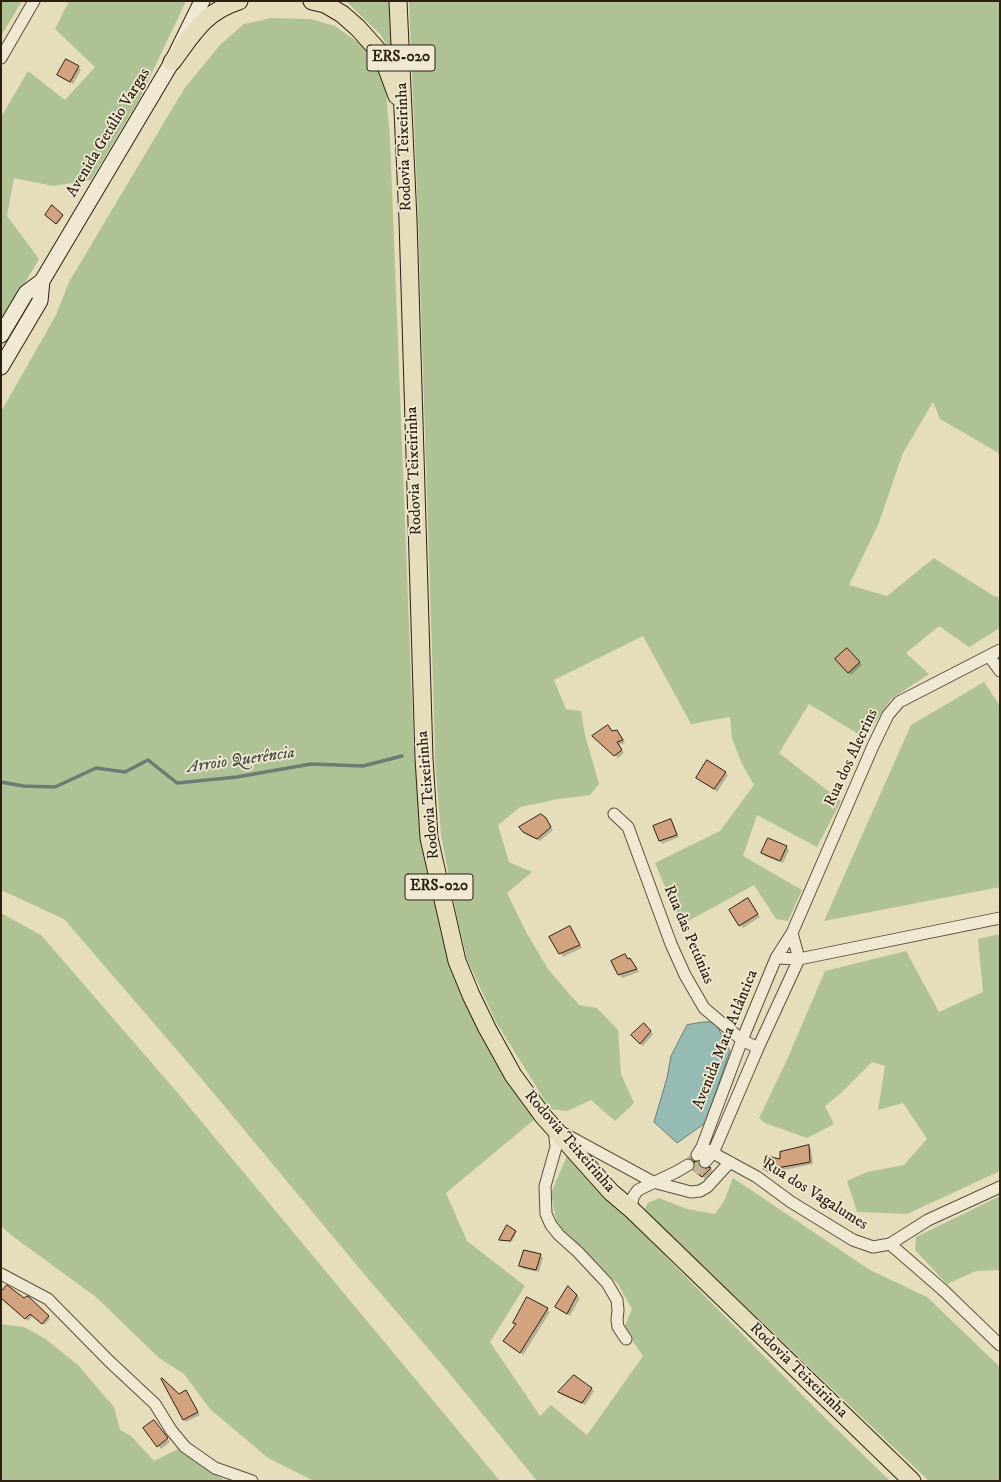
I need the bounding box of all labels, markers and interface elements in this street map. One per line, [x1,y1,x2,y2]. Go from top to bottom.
road number: ERS-020 [367,45,435,71]
street label: Avenida Getúlio Vargas [63,65,155,201]
street label: Rodovia Teixeirinha [393,82,417,212]
street label: Rodovia Teixeirinha [403,406,427,536]
street label: Rua dos Alecrins [821,706,883,810]
street label: Rodovia Teixeirinha [414,730,444,860]
water label: Arroio Querência [186,743,296,779]
road number: ERS-020 [405,874,473,900]
street label: Rua das Petúnias [659,883,717,987]
street label: Avenida Mata Atlântica [689,967,763,1113]
street label: Rodovia Teixeirinha [519,1087,619,1197]
street label: Rua dos Vagalumes [759,1155,871,1235]
street label: Rodovia Teixeirinha [745,1319,851,1423]

